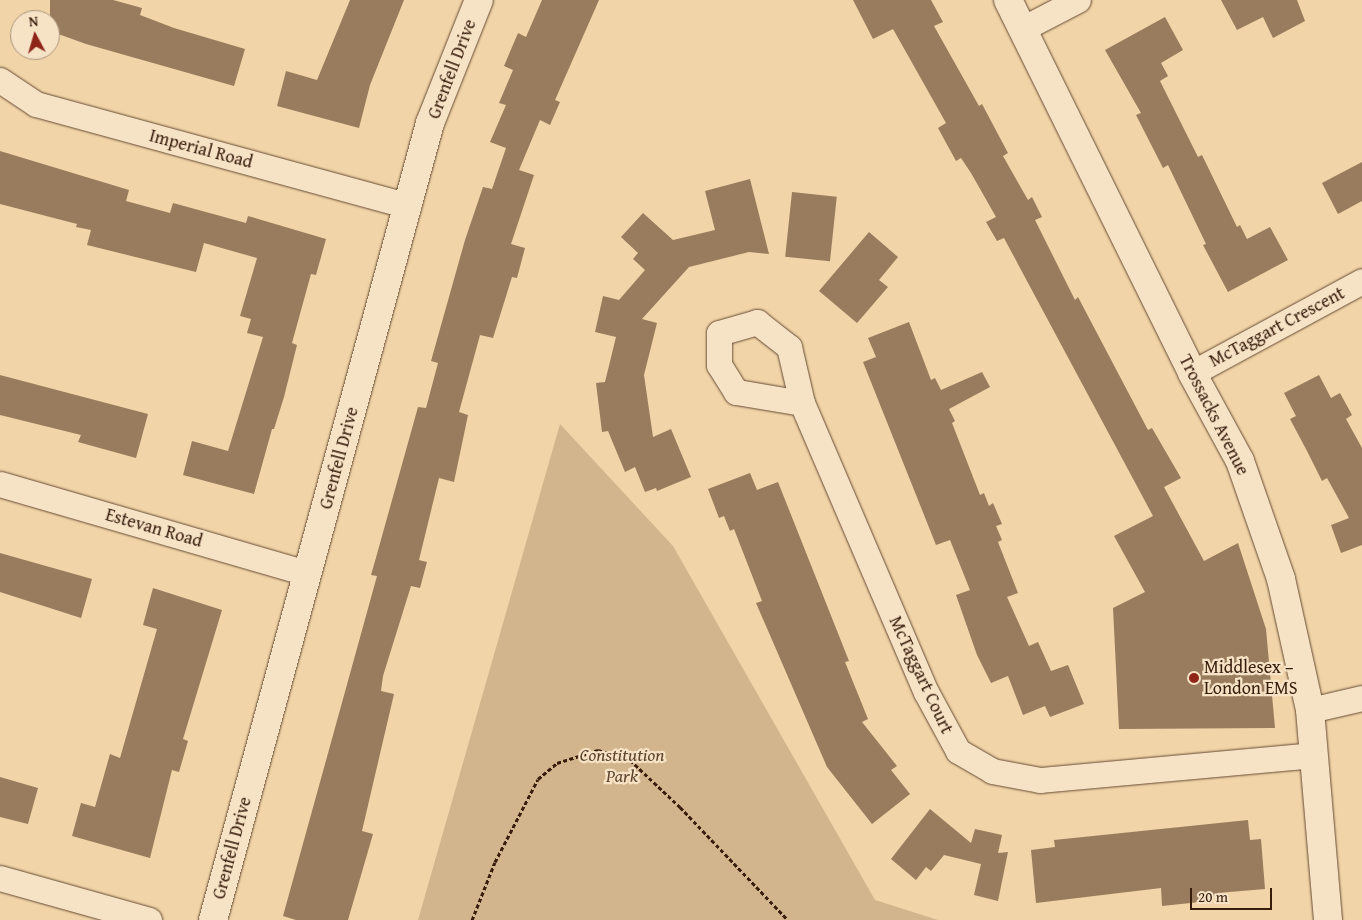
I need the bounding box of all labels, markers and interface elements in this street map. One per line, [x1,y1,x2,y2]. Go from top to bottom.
north arrow [10,10,60,60]
text: N [28,11,39,32]
street label: Grenfell Drive [423,16,481,122]
street label: Imperial Road [147,125,255,173]
street label: McTaggart Crescent [1206,282,1348,372]
street label: Trossacks Avenue [1174,351,1254,479]
street label: Grenfell Drive [315,405,363,511]
street label: Estevan Road [103,504,205,552]
street label: McTaggart Court [884,613,958,737]
place label: Middlesex – London EMS [1204,657,1298,700]
marker: Middlesex – London EMS [1188,672,1200,684]
park label: Constitution Park [580,745,664,788]
street label: Grenfell Drive [208,795,256,901]
scale bar [1192,878,1274,910]
text: 20 m [1198,886,1228,907]

